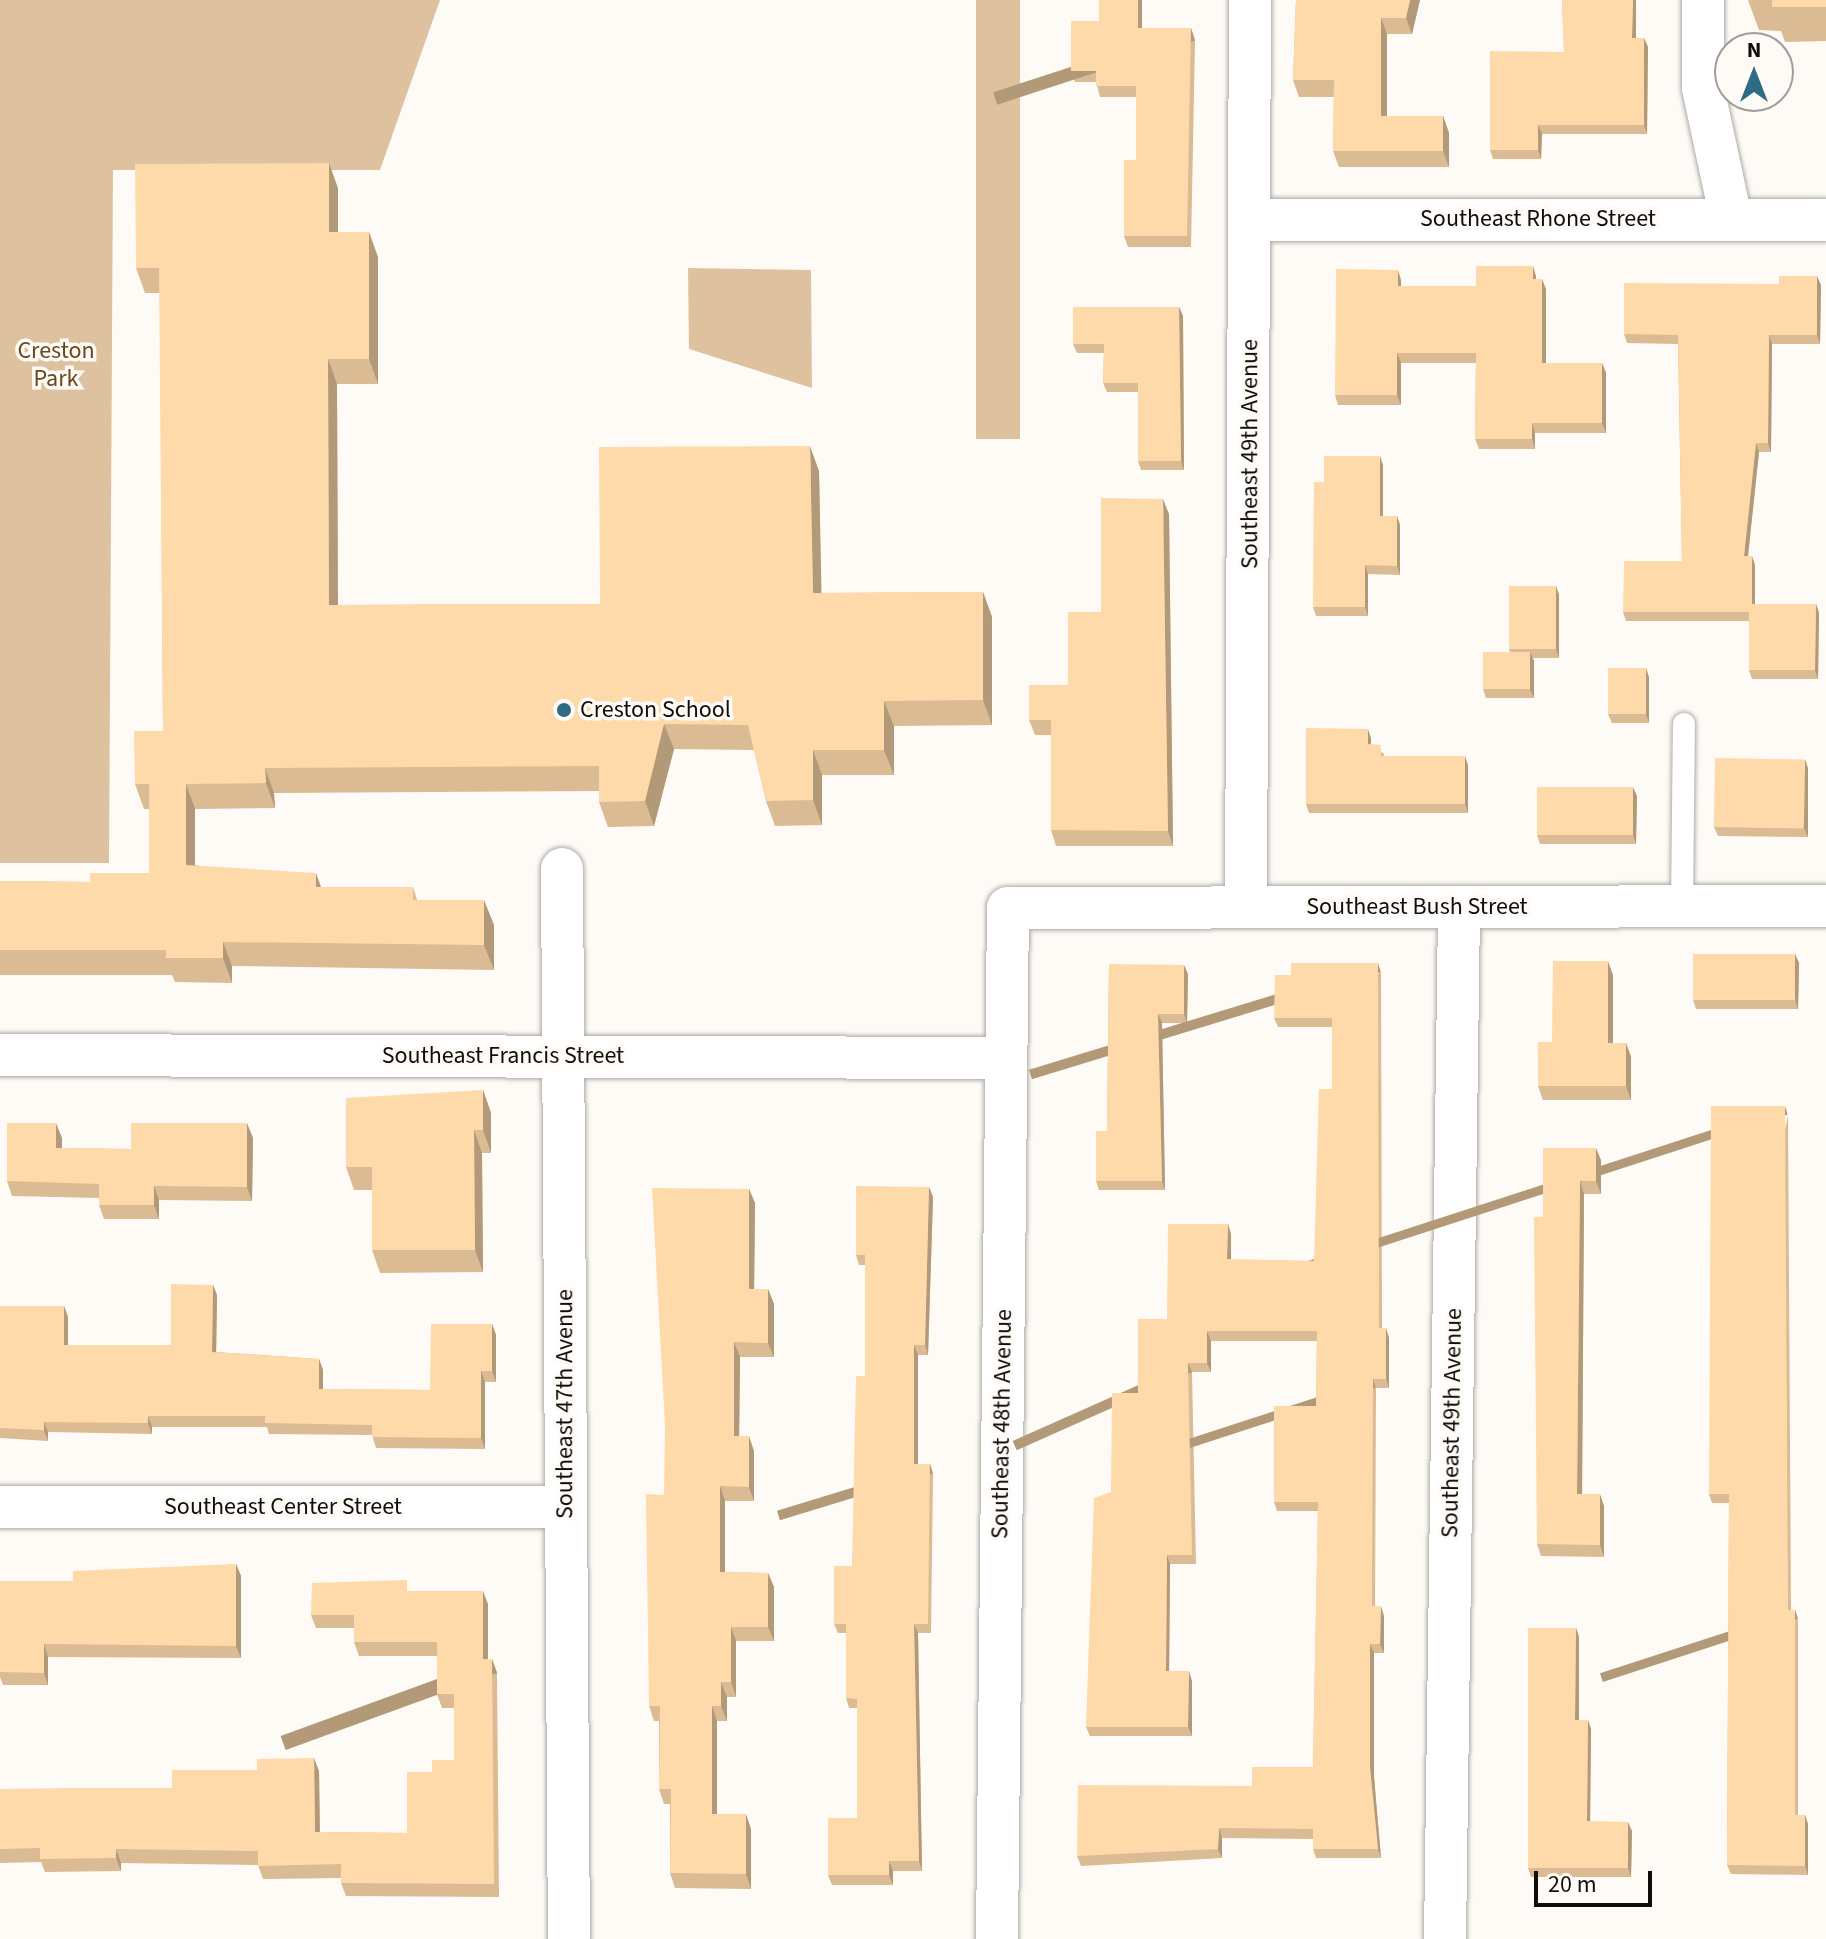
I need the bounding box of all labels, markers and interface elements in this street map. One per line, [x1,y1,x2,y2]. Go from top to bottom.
north arrow [1714,32,1794,112]
text: N [1747,34,1761,66]
street label: Southeast Rhone Street [1420,205,1656,233]
park label: Creston Park [17,337,95,393]
street label: Southeast 49th Avenue [1236,339,1264,569]
place label: Creston School [580,696,731,724]
marker: Creston School [555,701,573,719]
street label: Southeast Bush Street [1306,893,1528,921]
street label: Southeast Francis Street [382,1042,624,1070]
street label: Southeast 47th Avenue [551,1289,579,1519]
street label: Southeast 49th Avenue [1436,1308,1468,1538]
street label: Southeast 48th Avenue [986,1309,1018,1539]
street label: Southeast Center Street [164,1493,402,1521]
scale bar [1538,1855,1656,1905]
text: 20 m [1548,1867,1597,1902]

